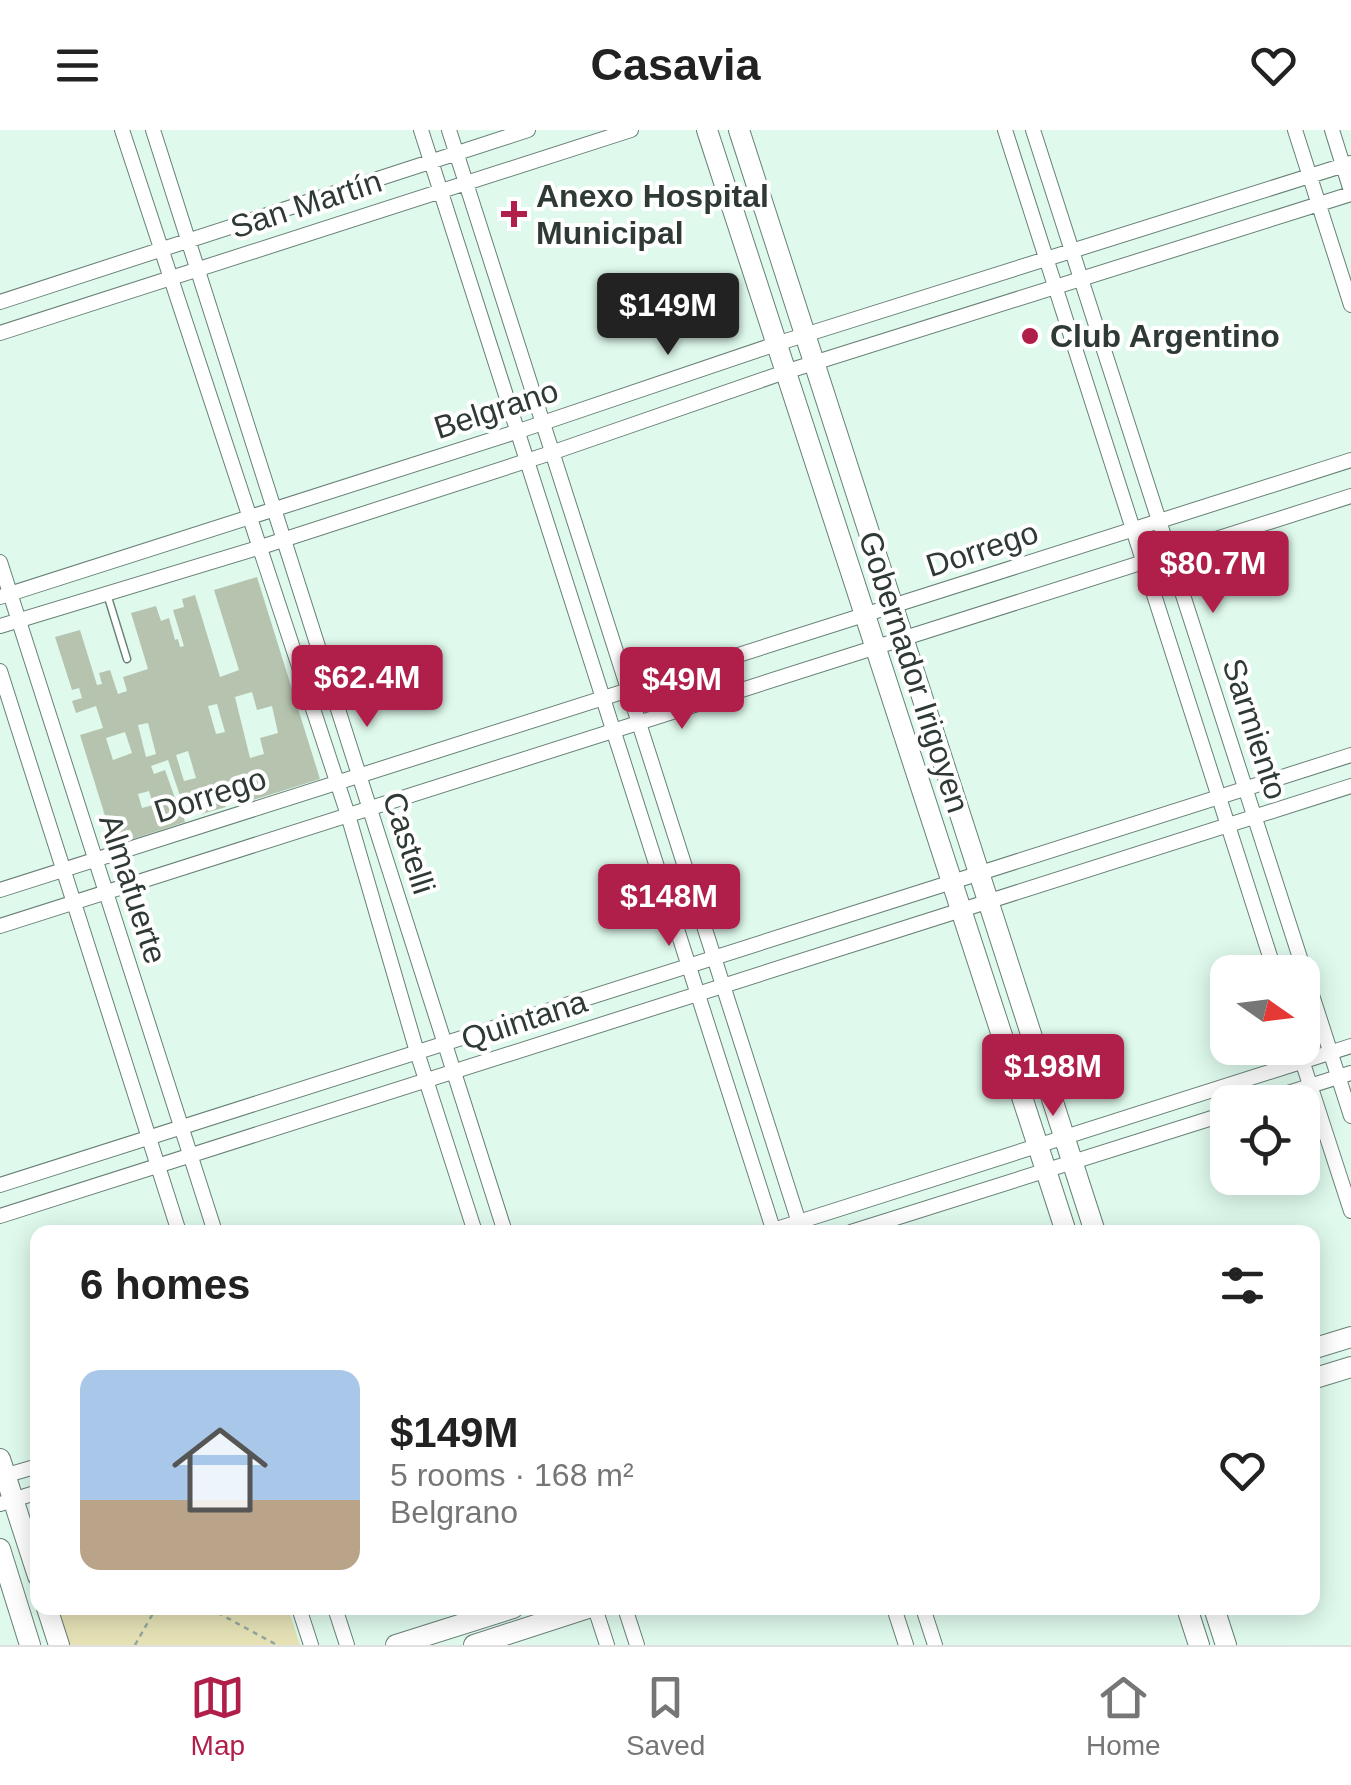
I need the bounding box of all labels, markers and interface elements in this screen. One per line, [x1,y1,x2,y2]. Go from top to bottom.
icon: menu [50,38,105,93]
icon: heart [1246,38,1301,93]
text: Casavia [590,39,761,90]
street label: San Martín [226,163,386,245]
place label: Anexo Hospital Municipal [536,178,769,251]
marker: Anexo Hospital Municipal [501,201,527,227]
pin: $149M [598,273,738,358]
text: $149M [619,287,717,323]
place label: Club Argentino [1050,318,1280,354]
marker: Club Argentino [1019,325,1041,347]
street label: Belgrano [430,372,562,446]
street label: Dorrego [921,514,1043,584]
street label: Gobernador Irigoyen [852,527,976,817]
pin: $80.7M [1132,531,1294,616]
text: $80.7M [1160,545,1266,581]
pin: $62.4M [286,645,448,730]
pin: $49M [623,647,741,732]
street label: Sarmiento [1215,654,1295,804]
text: $62.4M [314,659,420,695]
text: $49M [642,661,722,697]
street label: Dorrego [149,760,271,830]
street label: Castelli [376,788,442,898]
street label: Almafuerte [92,810,174,968]
pin: $148M [599,864,739,949]
text: $148M [620,878,718,914]
north arrow [1210,955,1320,1065]
map controls [1210,955,1320,1195]
street label: Quintana [457,983,592,1057]
pin: $198M [983,1034,1123,1119]
text: $198M [1004,1048,1102,1084]
button: locate [1210,1085,1320,1195]
icon: filters [1215,1258,1270,1313]
text: 6 homes [80,1261,250,1308]
text: $149M [390,1409,518,1456]
icon: home [160,1410,280,1530]
icon: heart [1215,1443,1270,1498]
text: 5 rooms · 168 m² [390,1457,634,1493]
text: Belgrano [390,1494,518,1530]
tab: Map [190,1670,245,1762]
tab: Saved [626,1670,705,1762]
tab: Home [1086,1670,1161,1762]

